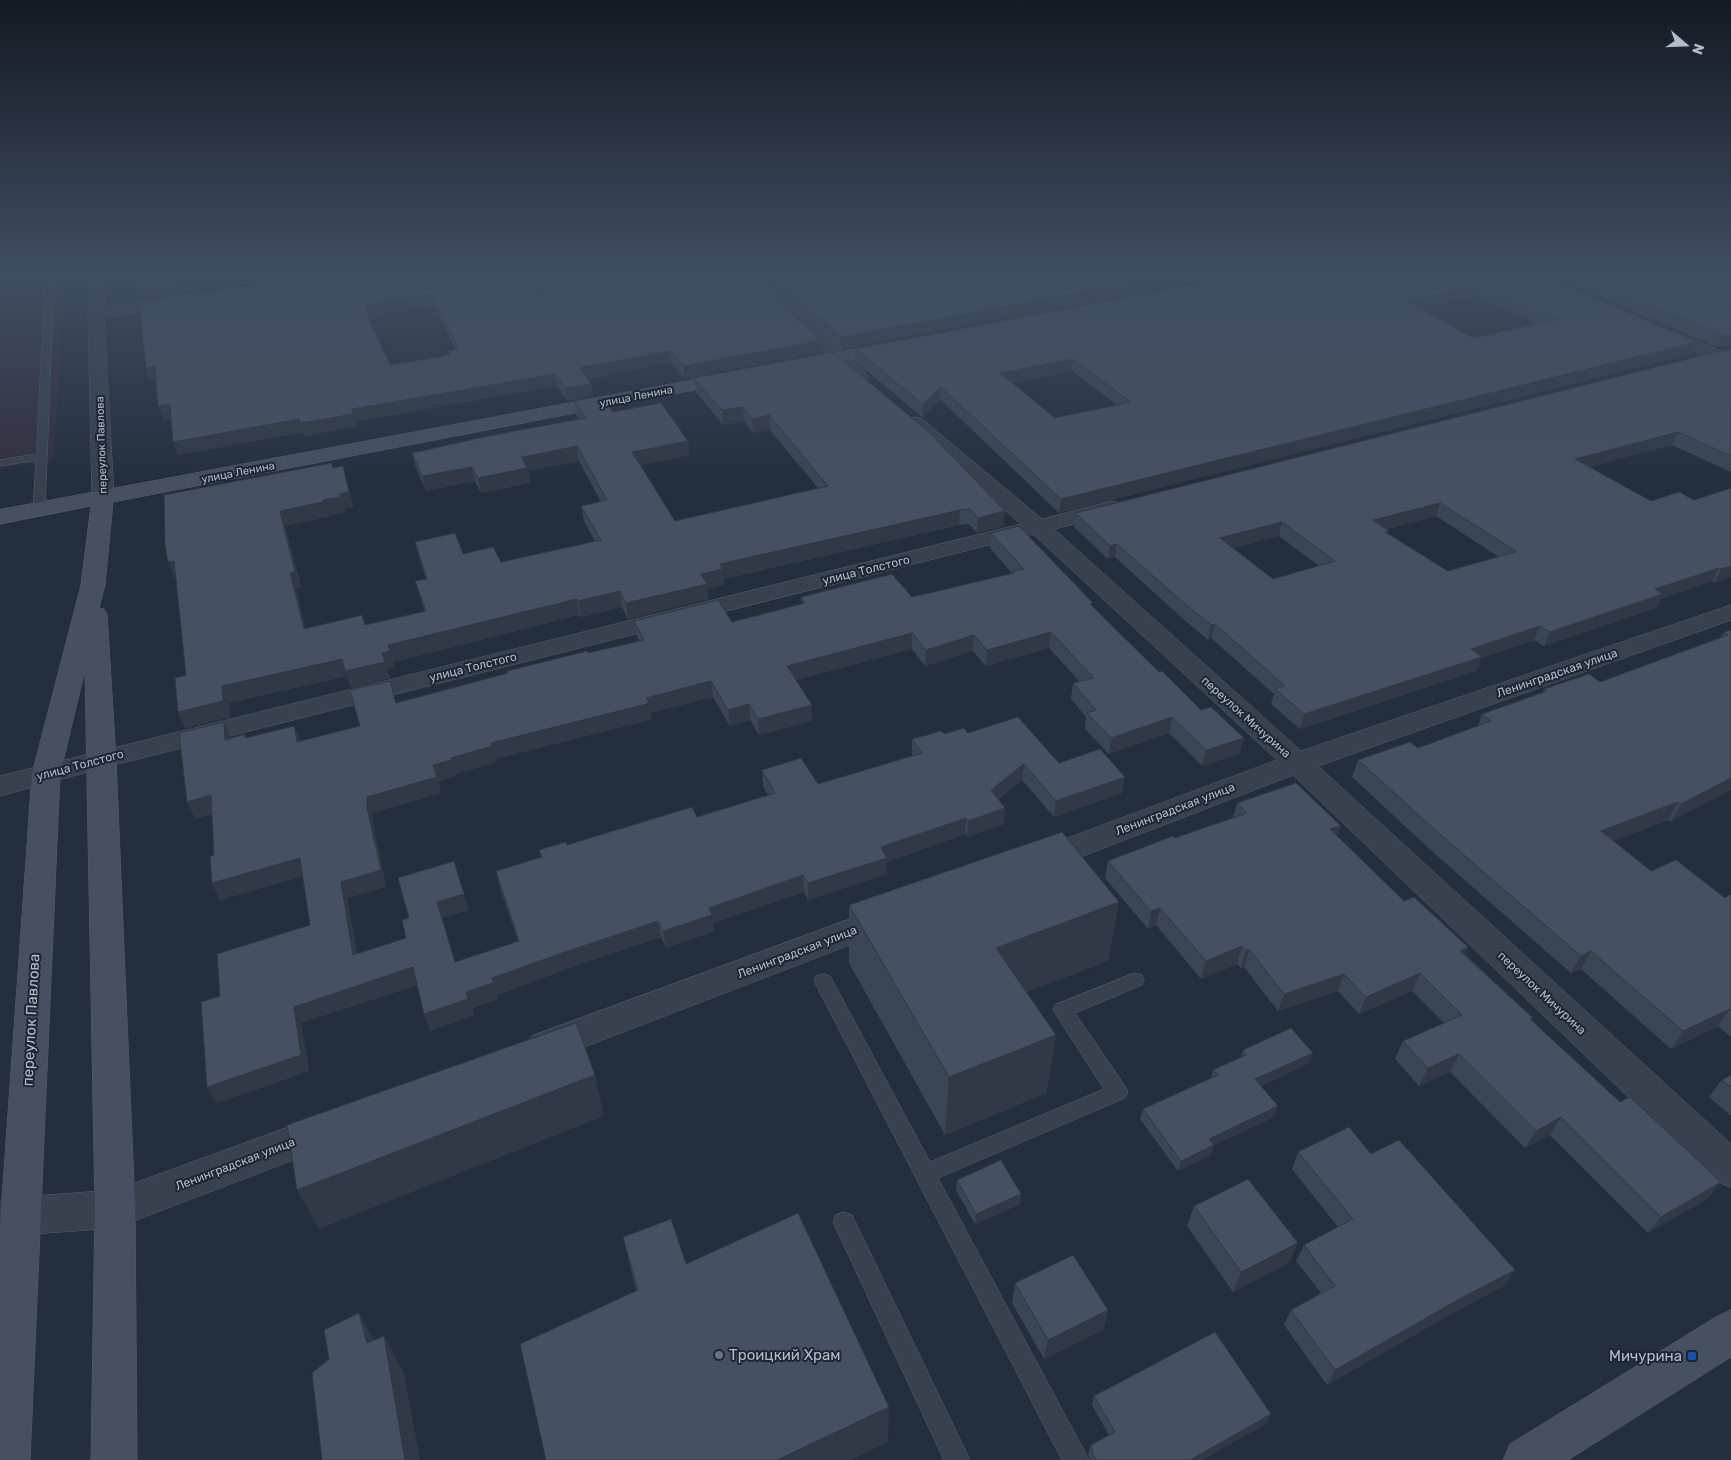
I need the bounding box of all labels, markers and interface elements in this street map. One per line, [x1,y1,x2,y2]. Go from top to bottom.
north arrow [1661,20,1711,70]
text: N [1688,42,1707,57]
street label: улица Ленина [598,383,674,410]
street label: переулок Павлова [93,396,110,494]
street label: улица Ленина [200,459,276,486]
street label: улица Толстого [821,552,911,588]
street label: Ленинградская улица [1495,646,1619,700]
street label: улица Толстого [428,649,518,685]
street label: переулок Мичурина [1198,673,1294,761]
street label: улица Толстого [35,747,125,783]
street label: Ленинградская улица [1113,780,1237,838]
street label: Ленинградская улица [735,923,859,981]
street label: переулок Мичурина [1495,949,1589,1037]
street label: переулок Павлова [19,953,43,1087]
street label: Ленинградская улица [173,1135,297,1193]
place label: Троицкий Храм [729,1346,841,1364]
place label: Мичурина [1609,1347,1682,1365]
marker: Троицкий Храм [713,1349,725,1361]
marker: Мичурина [1686,1350,1698,1362]

